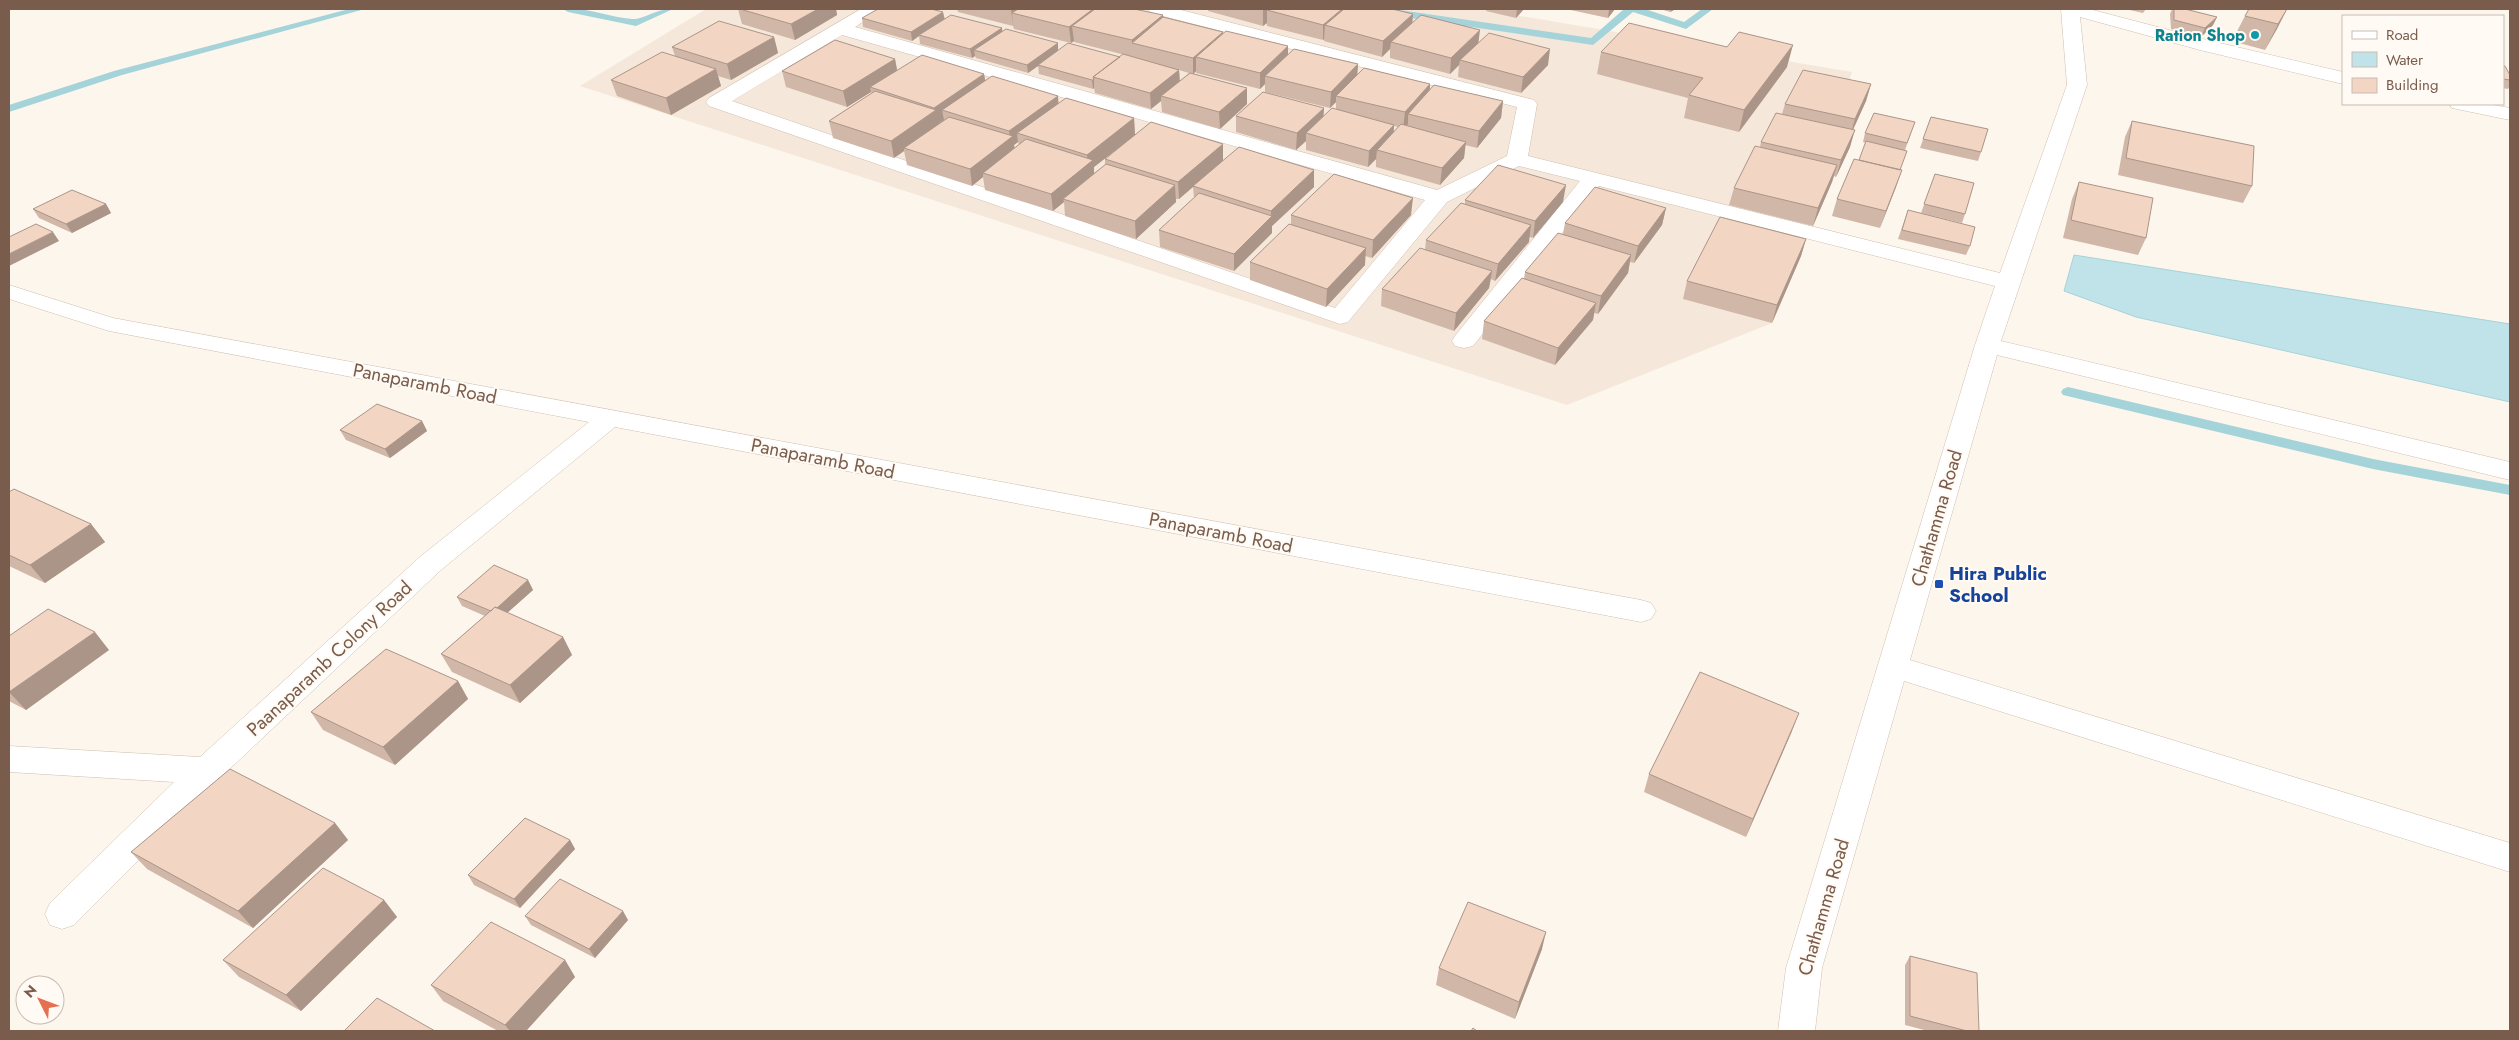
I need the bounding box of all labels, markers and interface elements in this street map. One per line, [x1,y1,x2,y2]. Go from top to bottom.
legend [2342,15,2504,105]
place label: Ration Shop [2155,24,2245,47]
text: Road [2386,24,2418,46]
marker: Ration Shop [2249,29,2261,41]
text: Water [2386,49,2424,71]
text: Building [2386,74,2438,96]
street label: Panaparamb Road [351,356,499,411]
street label: Panaparamb Road [749,431,897,486]
street label: Chathamma Road [1904,447,1969,590]
street label: Panaparamb Road [1147,505,1295,560]
place label: Hira Public School [1949,560,2047,609]
street label: Paanaparamb Colony Road [241,574,418,742]
marker: Hira Public School [1933,578,1945,590]
street label: Chathamma Road [1791,836,1856,979]
north arrow [15,975,65,1025]
text: N [19,980,41,1002]

